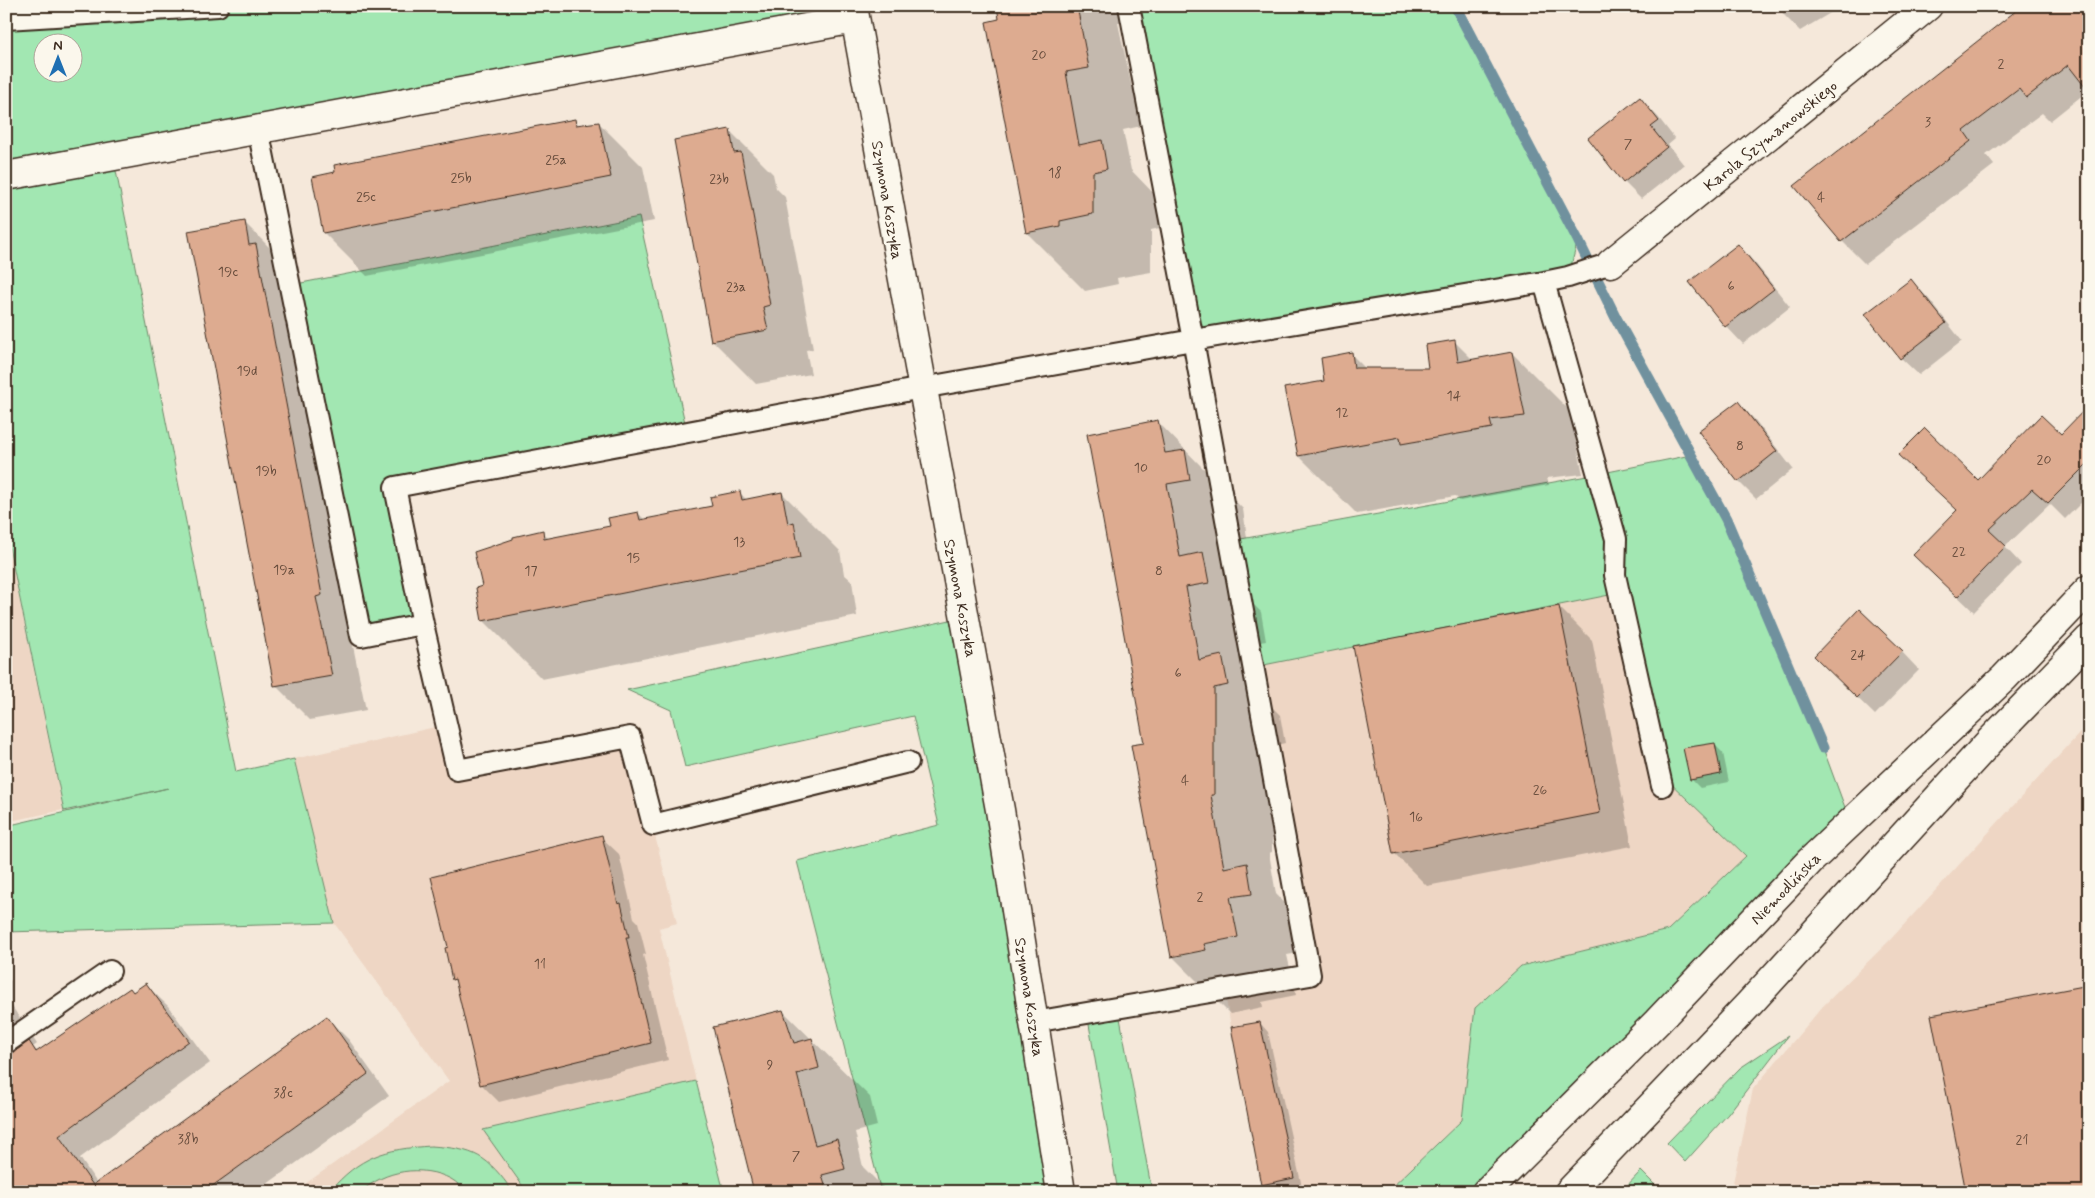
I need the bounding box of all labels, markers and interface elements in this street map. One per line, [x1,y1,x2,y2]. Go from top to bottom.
north arrow [32,32,82,82]
text: N [53,37,63,55]
house number: 20 [1032,46,1046,64]
house number: 2 [1998,55,2005,73]
street label: Karola Szymanowskiego [1700,76,1842,197]
house number: 3 [1925,113,1931,131]
house number: 7 [1624,135,1633,153]
street label: Szymona Koszyka [866,139,907,261]
house number: 25a [545,151,567,169]
house number: 18 [1048,164,1062,182]
house number: 25b [450,169,472,187]
house number: 23b [709,170,729,188]
house number: 25c [356,188,376,206]
house number: 4 [1817,189,1825,207]
house number: 19c [218,263,238,281]
house number: 6 [1727,277,1735,295]
house number: 23a [726,278,746,296]
house number: 19d [236,362,258,380]
house number: 14 [1447,387,1462,405]
house number: 12 [1335,404,1349,422]
house number: 8 [1736,437,1744,455]
house number: 20 [2037,451,2051,469]
house number: 10 [1134,459,1148,477]
house number: 19b [255,462,277,480]
house number: 13 [733,533,745,551]
street label: Szymona Koszyka [938,537,981,659]
house number: 22 [1952,543,1966,561]
house number: 15 [626,549,640,567]
house number: 19a [273,561,295,579]
house number: 17 [524,562,538,580]
house number: 8 [1155,562,1163,580]
house number: 24 [1850,646,1866,664]
house number: 6 [1174,664,1182,682]
house number: 4 [1181,772,1189,790]
house number: 26 [1533,781,1548,799]
house number: 16 [1409,808,1423,826]
street label: Niemodlińska [1746,848,1826,930]
house number: 2 [1197,888,1204,906]
street label: Szymona Koszyka [1009,936,1048,1058]
house number: 11 [534,955,546,973]
house number: 9 [767,1056,774,1074]
house number: 38c [273,1084,293,1102]
house number: 38b [178,1130,199,1148]
house number: 21 [2016,1131,2028,1149]
house number: 7 [792,1147,801,1165]

